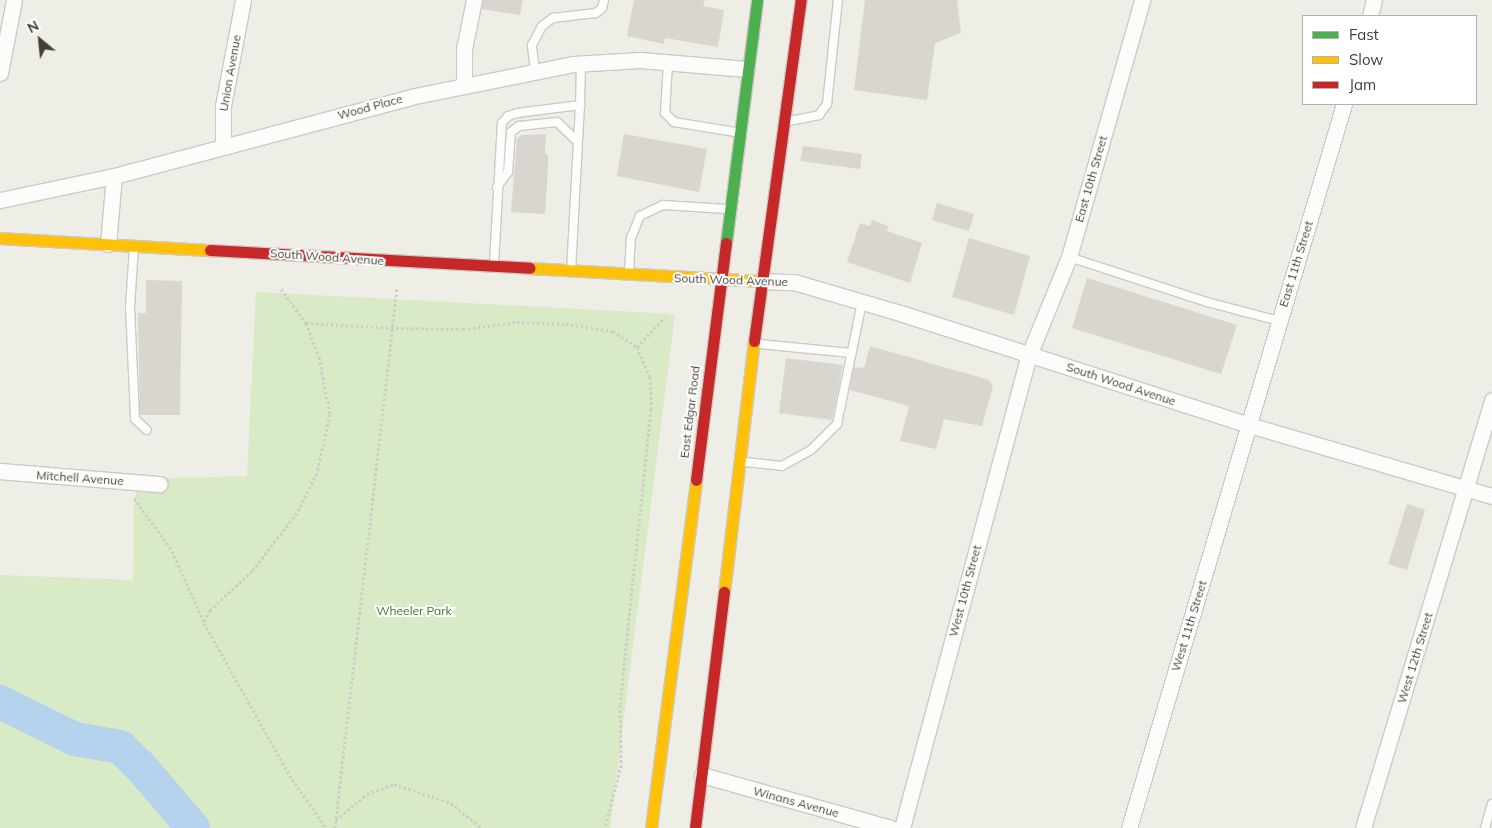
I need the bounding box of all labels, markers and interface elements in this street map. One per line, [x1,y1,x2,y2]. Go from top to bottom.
north arrow [15,15,65,65]
legend [1302,15,1477,105]
text: N [24,16,42,37]
text: Fast [1349,25,1379,44]
street label: Union Avenue [216,34,244,112]
text: Slow [1349,50,1383,69]
text: Jam [1349,75,1376,94]
street label: Wood Place [336,91,404,123]
street label: East 10th Street [1072,134,1110,224]
street label: East 11th Street [1276,219,1316,309]
street label: South Wood Avenue [270,246,384,268]
street label: South Wood Avenue [674,271,788,289]
street label: South Wood Avenue [1065,360,1177,408]
street label: East Edgar Road [677,365,703,459]
street label: Mitchell Avenue [36,468,124,488]
street label: West 10th Street [946,544,984,638]
street label: West 11th Street [1168,579,1210,673]
park label: Wheeler Park [376,604,452,618]
street label: West 12th Street [1394,611,1436,705]
street label: Winans Avenue [751,784,841,820]

